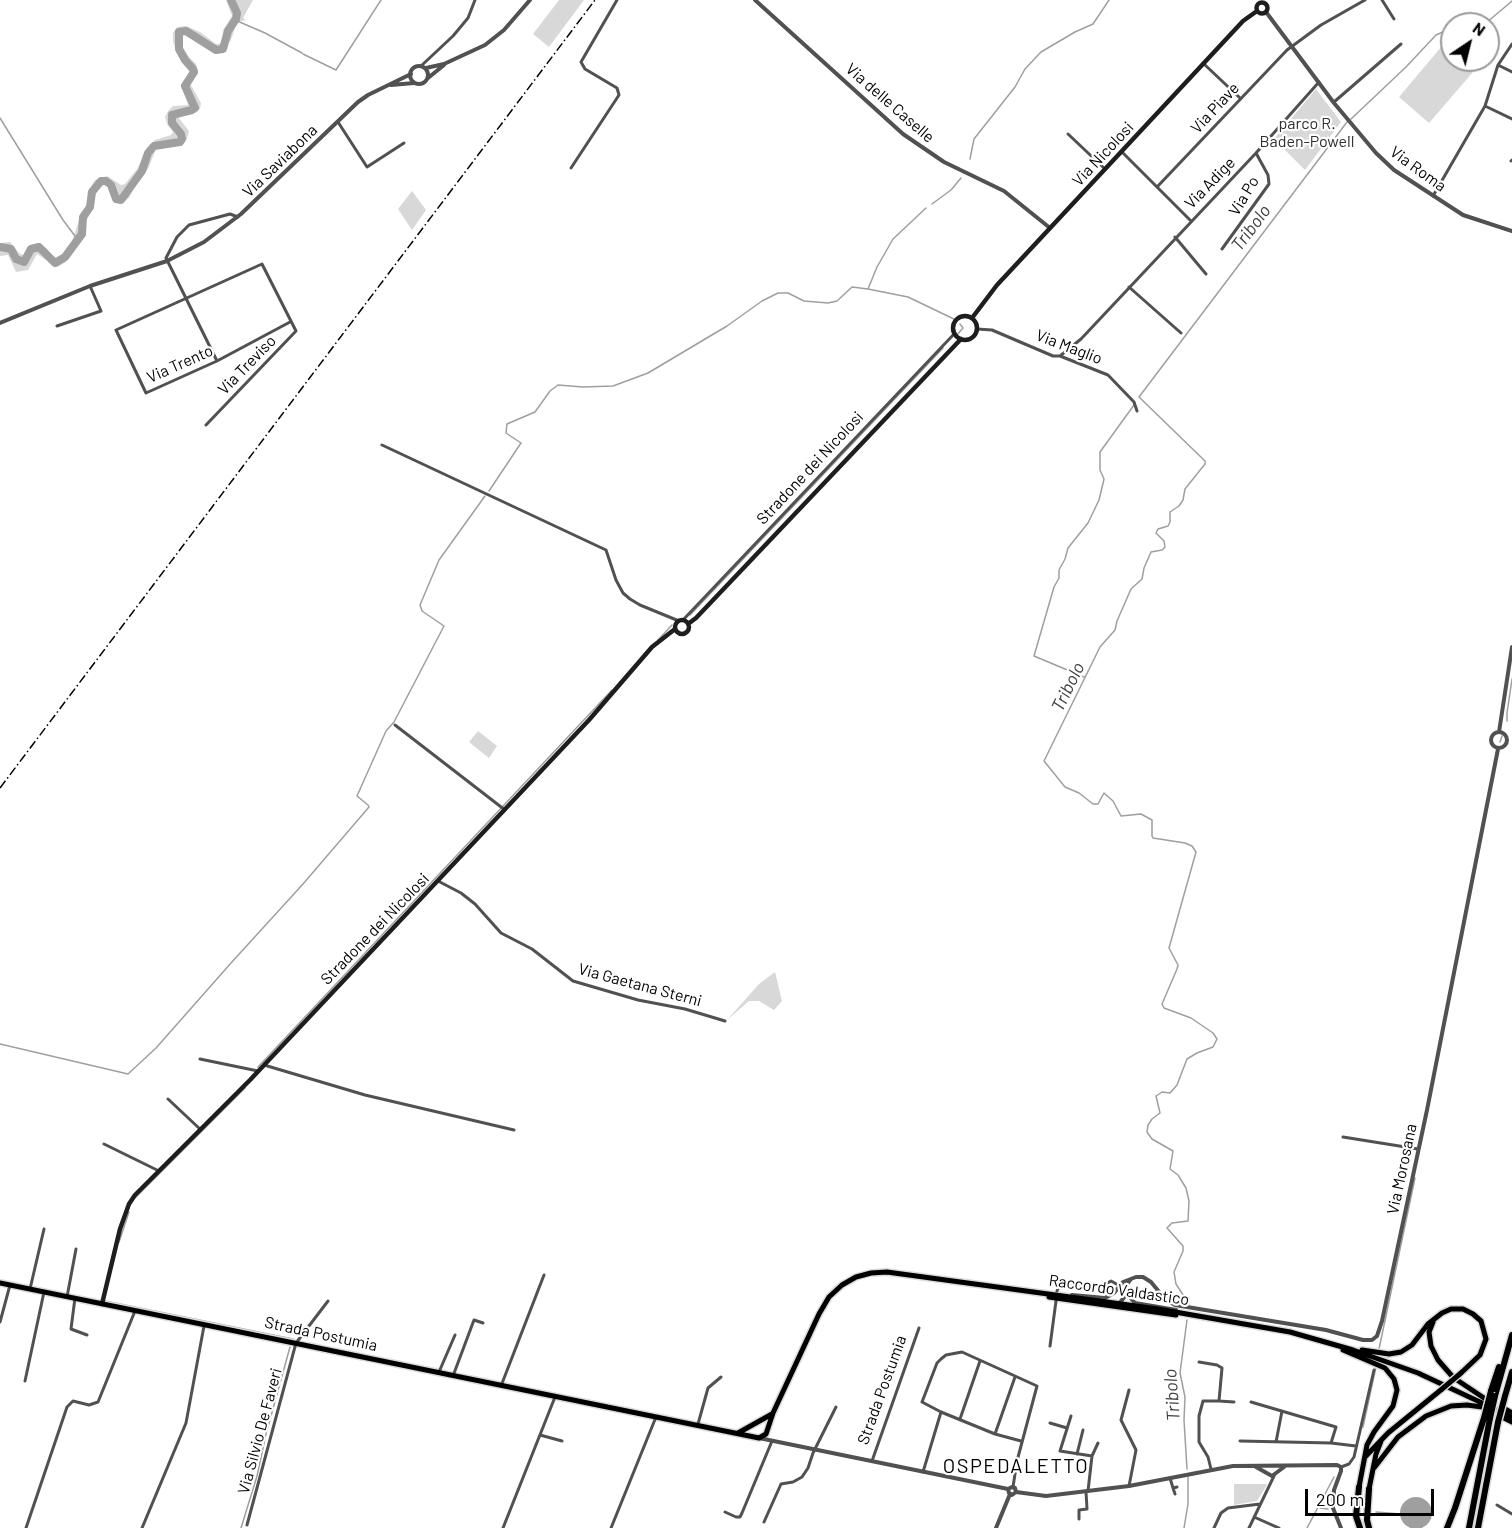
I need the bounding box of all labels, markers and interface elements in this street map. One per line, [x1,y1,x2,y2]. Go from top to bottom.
north arrow [1440,12,1500,72]
text: N [1470,18,1489,39]
street label: Via delle Caselle [842,59,938,147]
street label: Via Piave [1187,79,1243,137]
park label: parco R. Baden-Powell [1260,114,1354,152]
street label: Via Nicolosi [1068,118,1138,190]
street label: Via Saviabona [239,121,321,201]
street label: Via Roma [1386,142,1450,196]
street label: Via Adige [1181,153,1239,213]
street label: Via Po [1225,173,1263,219]
water label: Tribolo [1227,201,1275,255]
street label: Via Maglio [1033,326,1105,368]
street label: Via Treviso [214,331,280,399]
street label: Via Trento [144,341,216,387]
street label: Stradone dei Nicolosi [753,408,867,528]
water label: Tribolo [1047,659,1089,715]
street label: Stradone dei Nicolosi [317,869,433,989]
street label: Via Gaetana Sterni [576,959,704,1011]
street label: Via Morosana [1383,1122,1421,1216]
street label: Raccordo Valdastico [1048,1271,1190,1309]
street label: Strada Postumia [263,1313,379,1355]
street label: Strada Postumia [853,1333,911,1447]
street label: Via Silvio De Faveri [234,1366,286,1496]
water label: Tribolo [1159,1368,1185,1422]
district label: OSPEDALETTO [943,1454,1089,1478]
scale bar [1308,1477,1437,1515]
text: 200 m [1316,1488,1364,1510]

